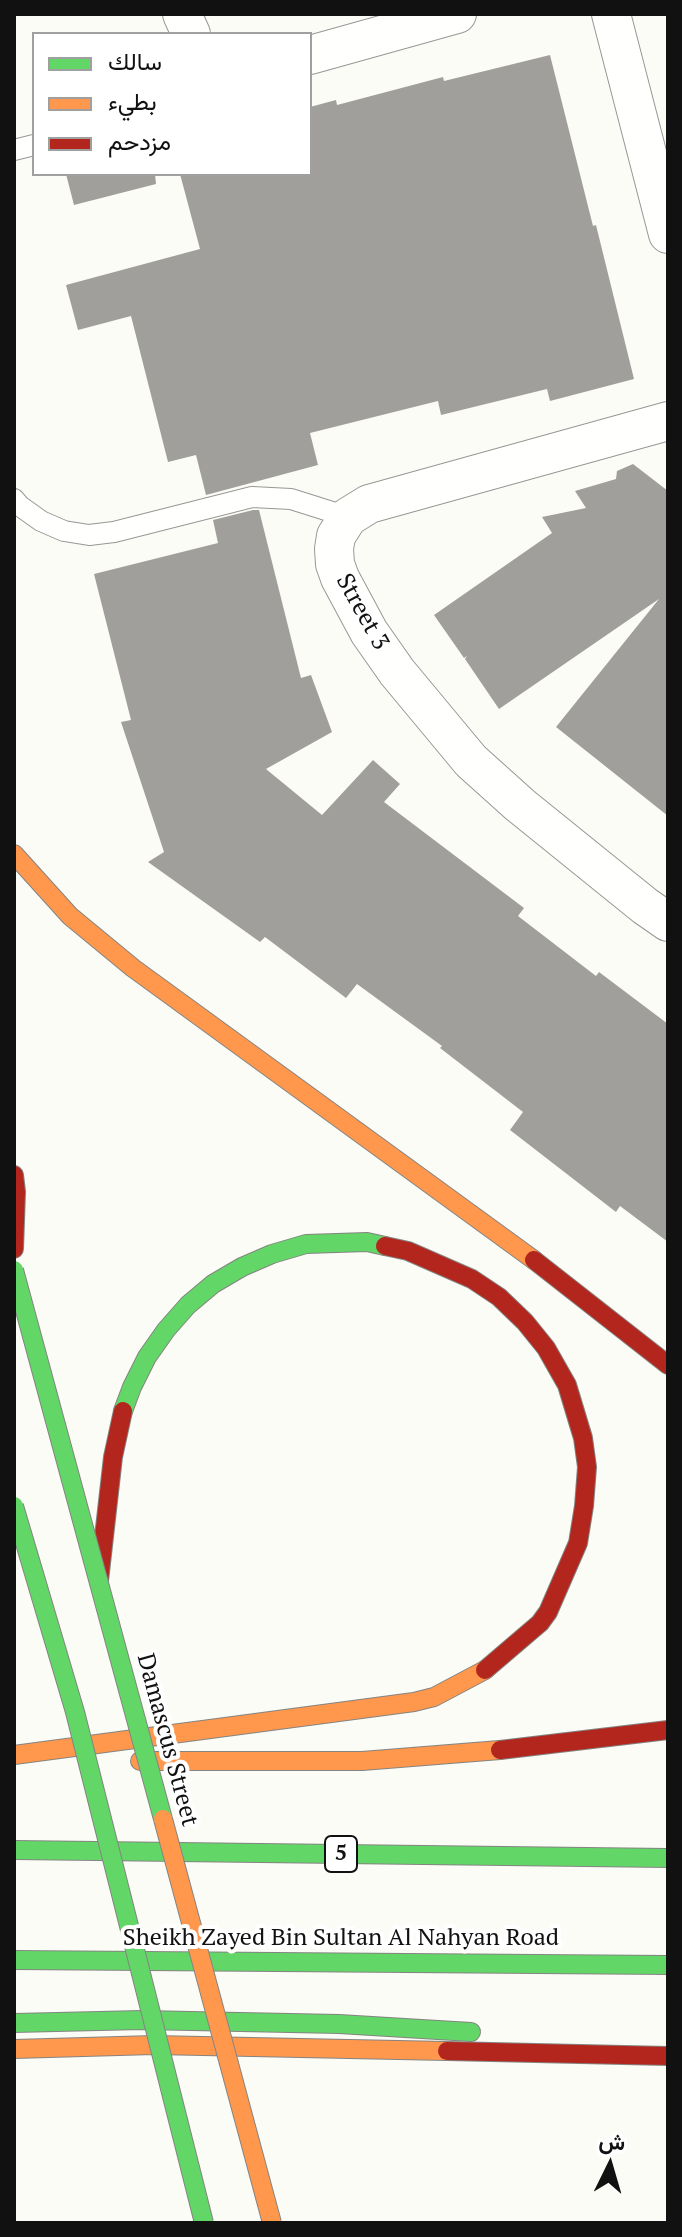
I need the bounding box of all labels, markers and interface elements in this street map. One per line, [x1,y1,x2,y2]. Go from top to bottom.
legend [32,32,312,176]
text: سالك [108,45,162,77]
text: بطيء [108,85,157,117]
text: مزدحم [108,125,171,157]
street label: Street 3 [329,569,395,655]
street label: Damascus Street [130,1651,204,1829]
road number: 5 [325,1836,357,1872]
street label: Sheikh Zayed Bin Sultan Al Nahyan Road [123,1924,559,1952]
north arrow [570,2125,650,2205]
text: ش [598,2125,627,2156]

